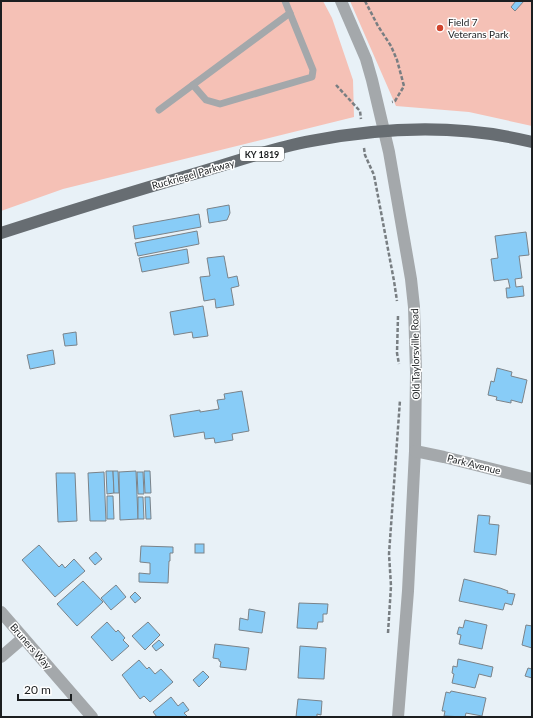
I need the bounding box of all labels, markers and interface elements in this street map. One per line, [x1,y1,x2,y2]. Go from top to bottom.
place label: Field 7 Veterans Park [448,16,510,40]
marker: Field 7 Veterans Park [435,23,445,33]
road number: KY 1819 [240,147,284,161]
street label: Ruckriegel Parkway [150,156,237,192]
street label: Old Taylorsville Road [408,308,422,400]
street label: Park Avenue [446,452,502,476]
street label: Bruners Way [8,621,55,672]
scale bar [18,676,71,702]
text: 20 m [24,682,51,697]

